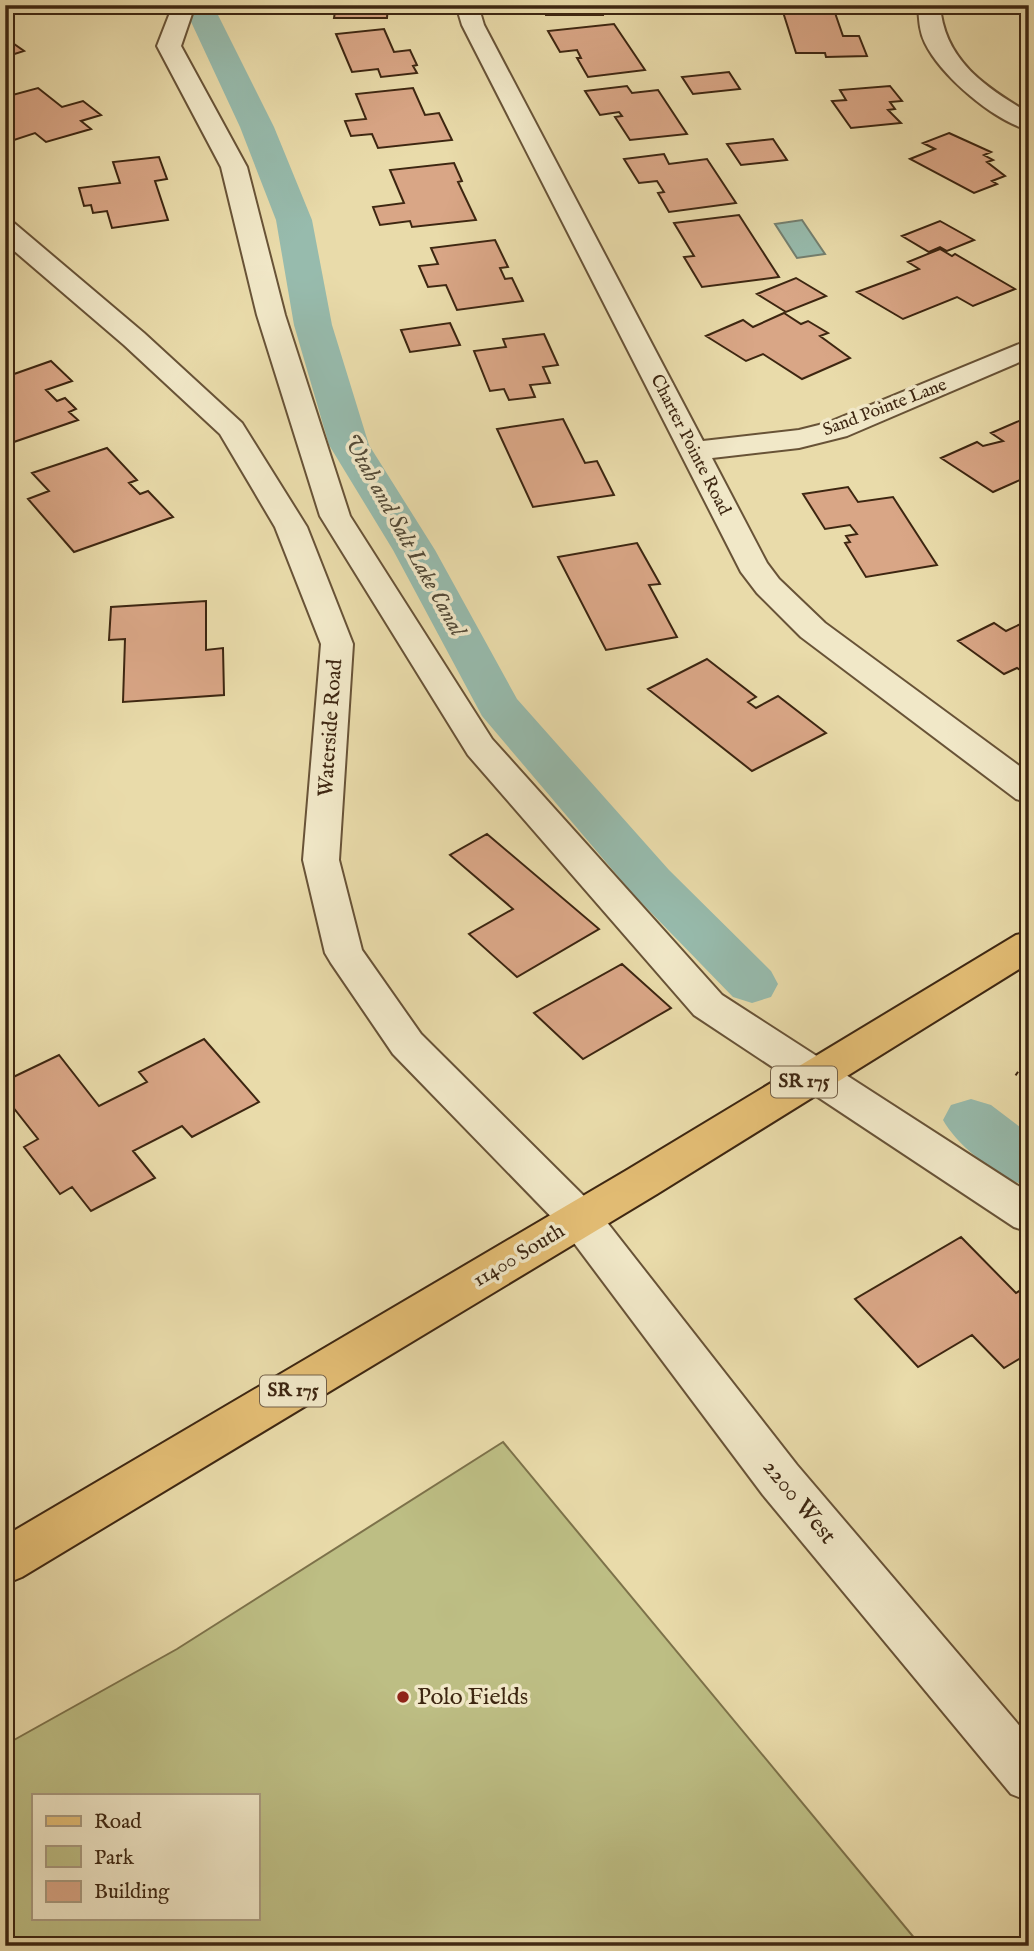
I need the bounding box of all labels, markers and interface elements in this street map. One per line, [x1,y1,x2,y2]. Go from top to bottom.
street label: Charter Pointe Road [645,371,736,520]
street label: Sand Pointe Lane [820,374,950,442]
water label: Utah and Salt Lake Canal [336,429,473,643]
street label: Waterside Road [313,657,349,798]
road number: SR 175 [771,1066,837,1098]
street label: 11400 South [468,1218,570,1294]
road number: SR 175 [260,1376,326,1406]
street label: 2200 West [755,1453,843,1551]
place label: Polo Fields [417,1682,528,1713]
marker: Polo Fields [395,1689,411,1705]
legend [32,1794,259,1920]
text: Road [94,1809,142,1836]
text: Park [94,1845,135,1872]
text: Building [94,1879,170,1906]

